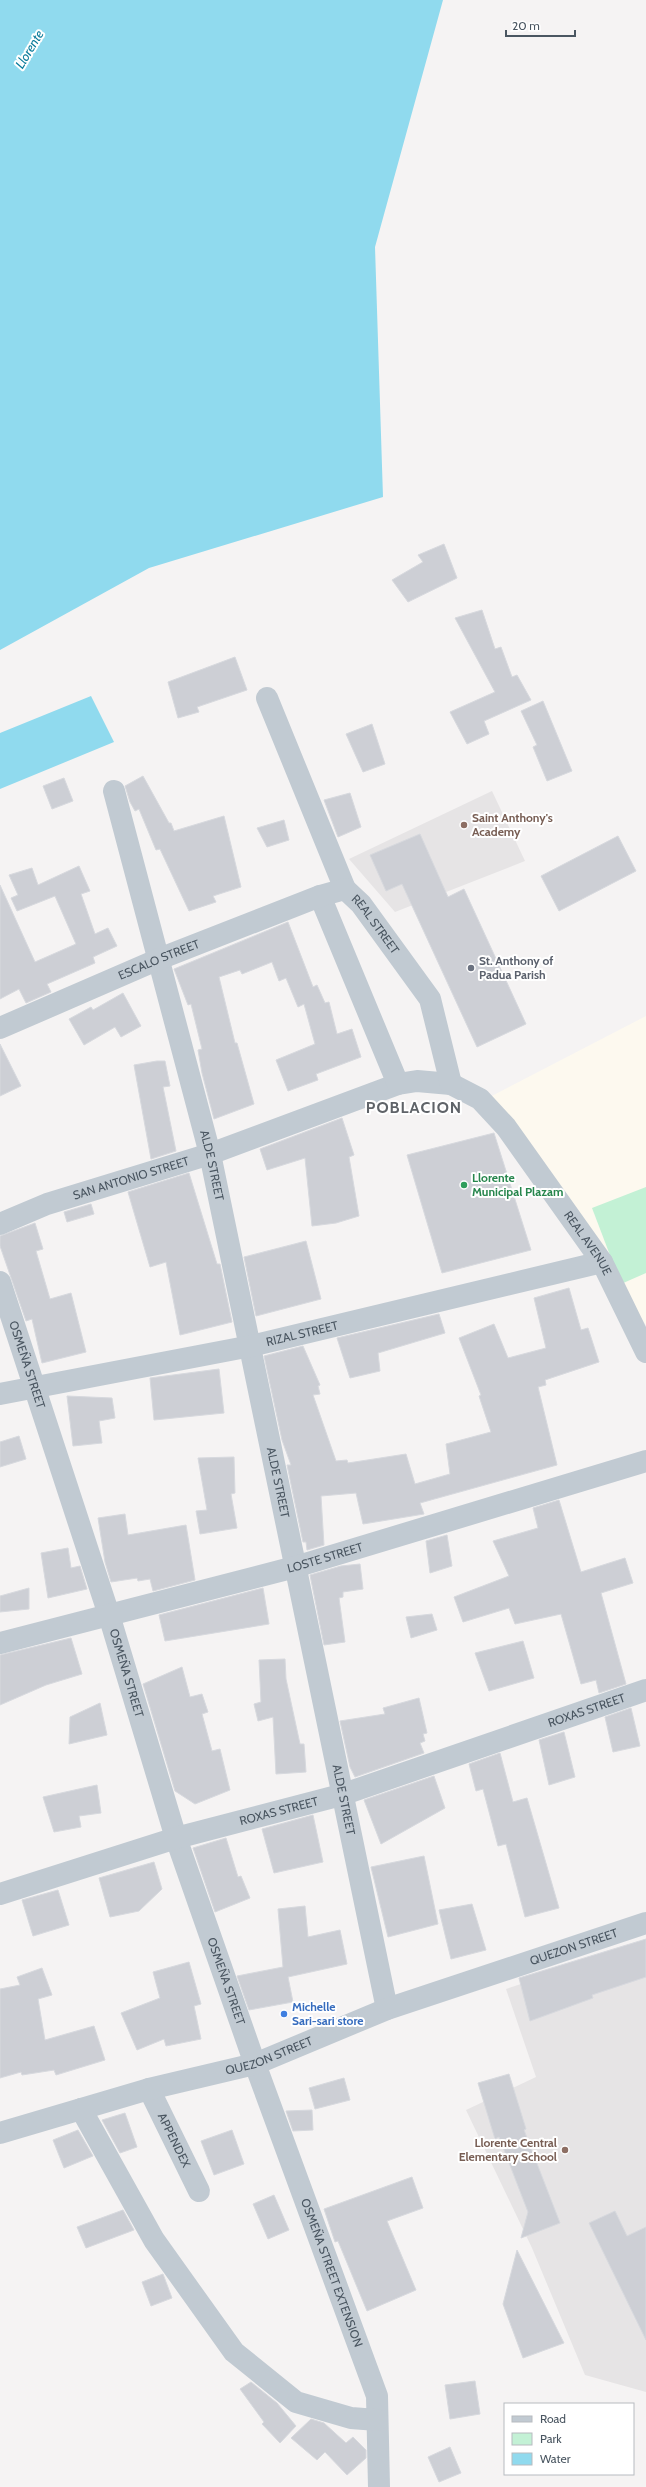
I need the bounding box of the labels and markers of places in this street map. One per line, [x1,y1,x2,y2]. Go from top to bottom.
place label: Saint Anthony's Academy [472,810,553,839]
marker: Saint Anthony's Academy [459,820,469,830]
place label: St. Anthony of Padua Parish [479,953,553,982]
marker: St. Anthony of Padua Parish [466,963,476,973]
place label: Llorente Municipal Plazam [472,1170,563,1199]
marker: Llorente Municipal Plazam [459,1180,469,1190]
place label: Michelle Sari-sari store [292,1999,363,2028]
marker: Michelle Sari-sari store [279,2009,289,2019]
place label: Llorente Central Elementary School [459,2135,557,2164]
marker: Llorente Central Elementary School [560,2145,570,2155]

